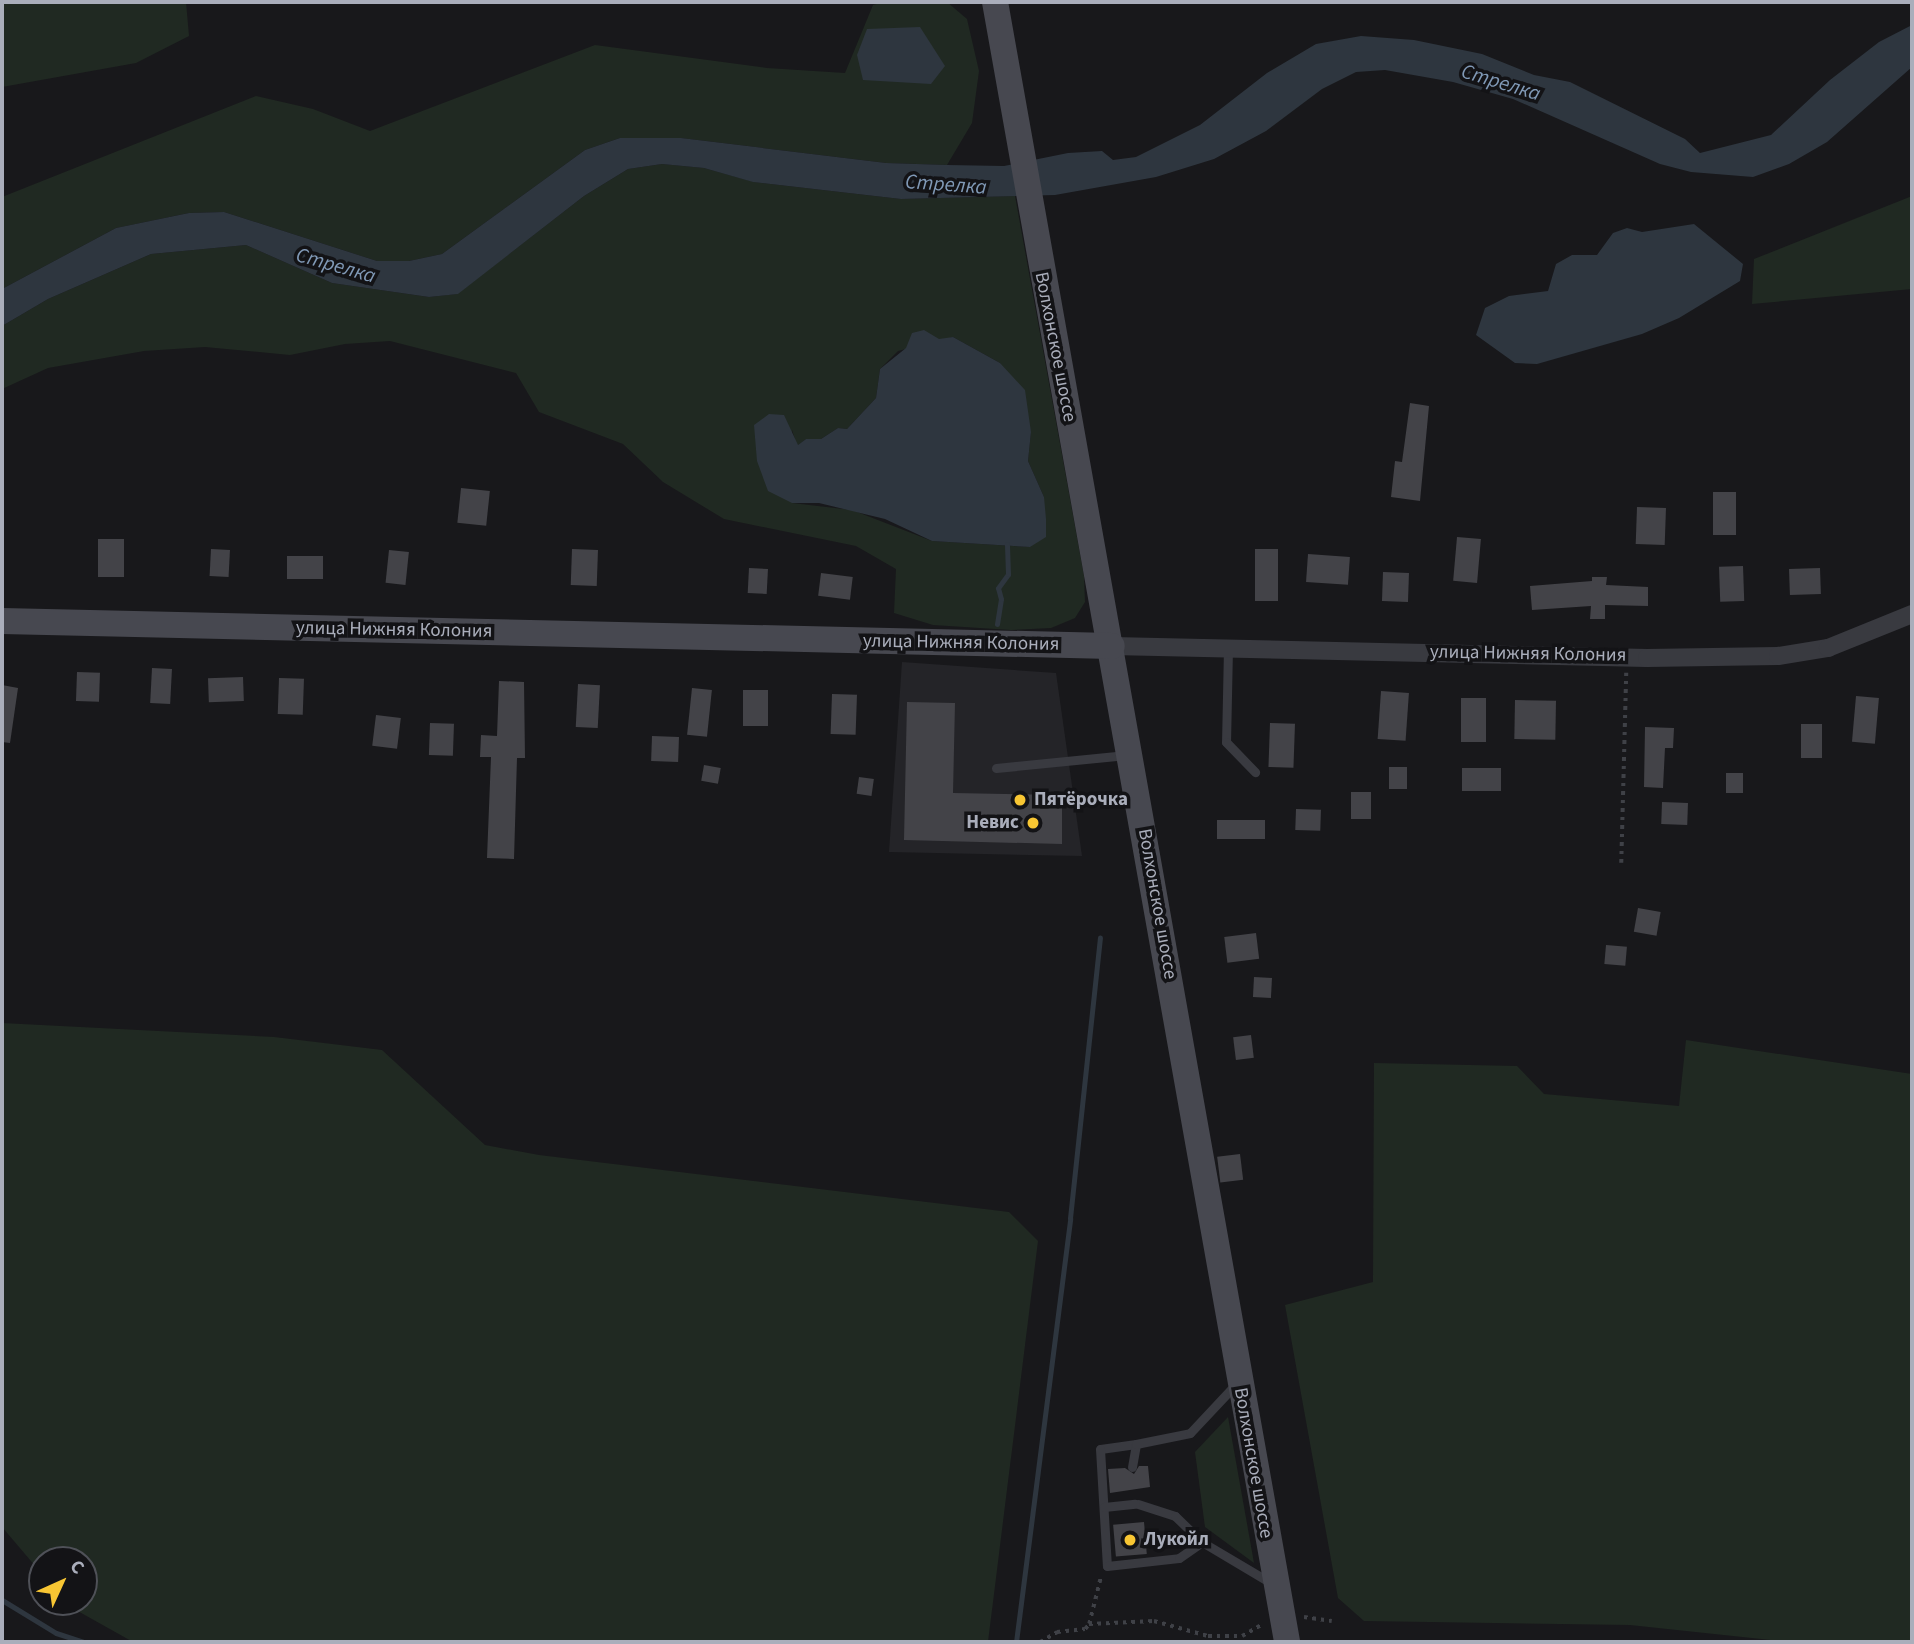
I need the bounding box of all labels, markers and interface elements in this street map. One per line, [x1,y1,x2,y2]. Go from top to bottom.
water label: Стрелка [1458,58,1544,106]
water label: Стрелка [904,169,988,199]
water label: Стрелка [293,242,379,288]
street label: Волхонское шоссе [1029,270,1081,424]
street label: улица Нижняя Колония [296,617,492,643]
street label: улица Нижняя Колония [863,630,1059,656]
street label: улица Нижняя Колония [1430,641,1626,667]
place label: Пятёрочка [1034,789,1128,811]
marker: Пятёрочка [1012,792,1028,808]
place label: Невис [966,812,1019,834]
marker: Невис [1025,815,1041,831]
street label: Волхонское шоссе [1133,827,1181,981]
street label: Волхонское шоссе [1229,1386,1277,1540]
place label: Лукойл [1144,1529,1209,1551]
marker: Лукойл [1122,1532,1138,1548]
north arrow [28,1546,98,1616]
text: С [63,1554,90,1581]

